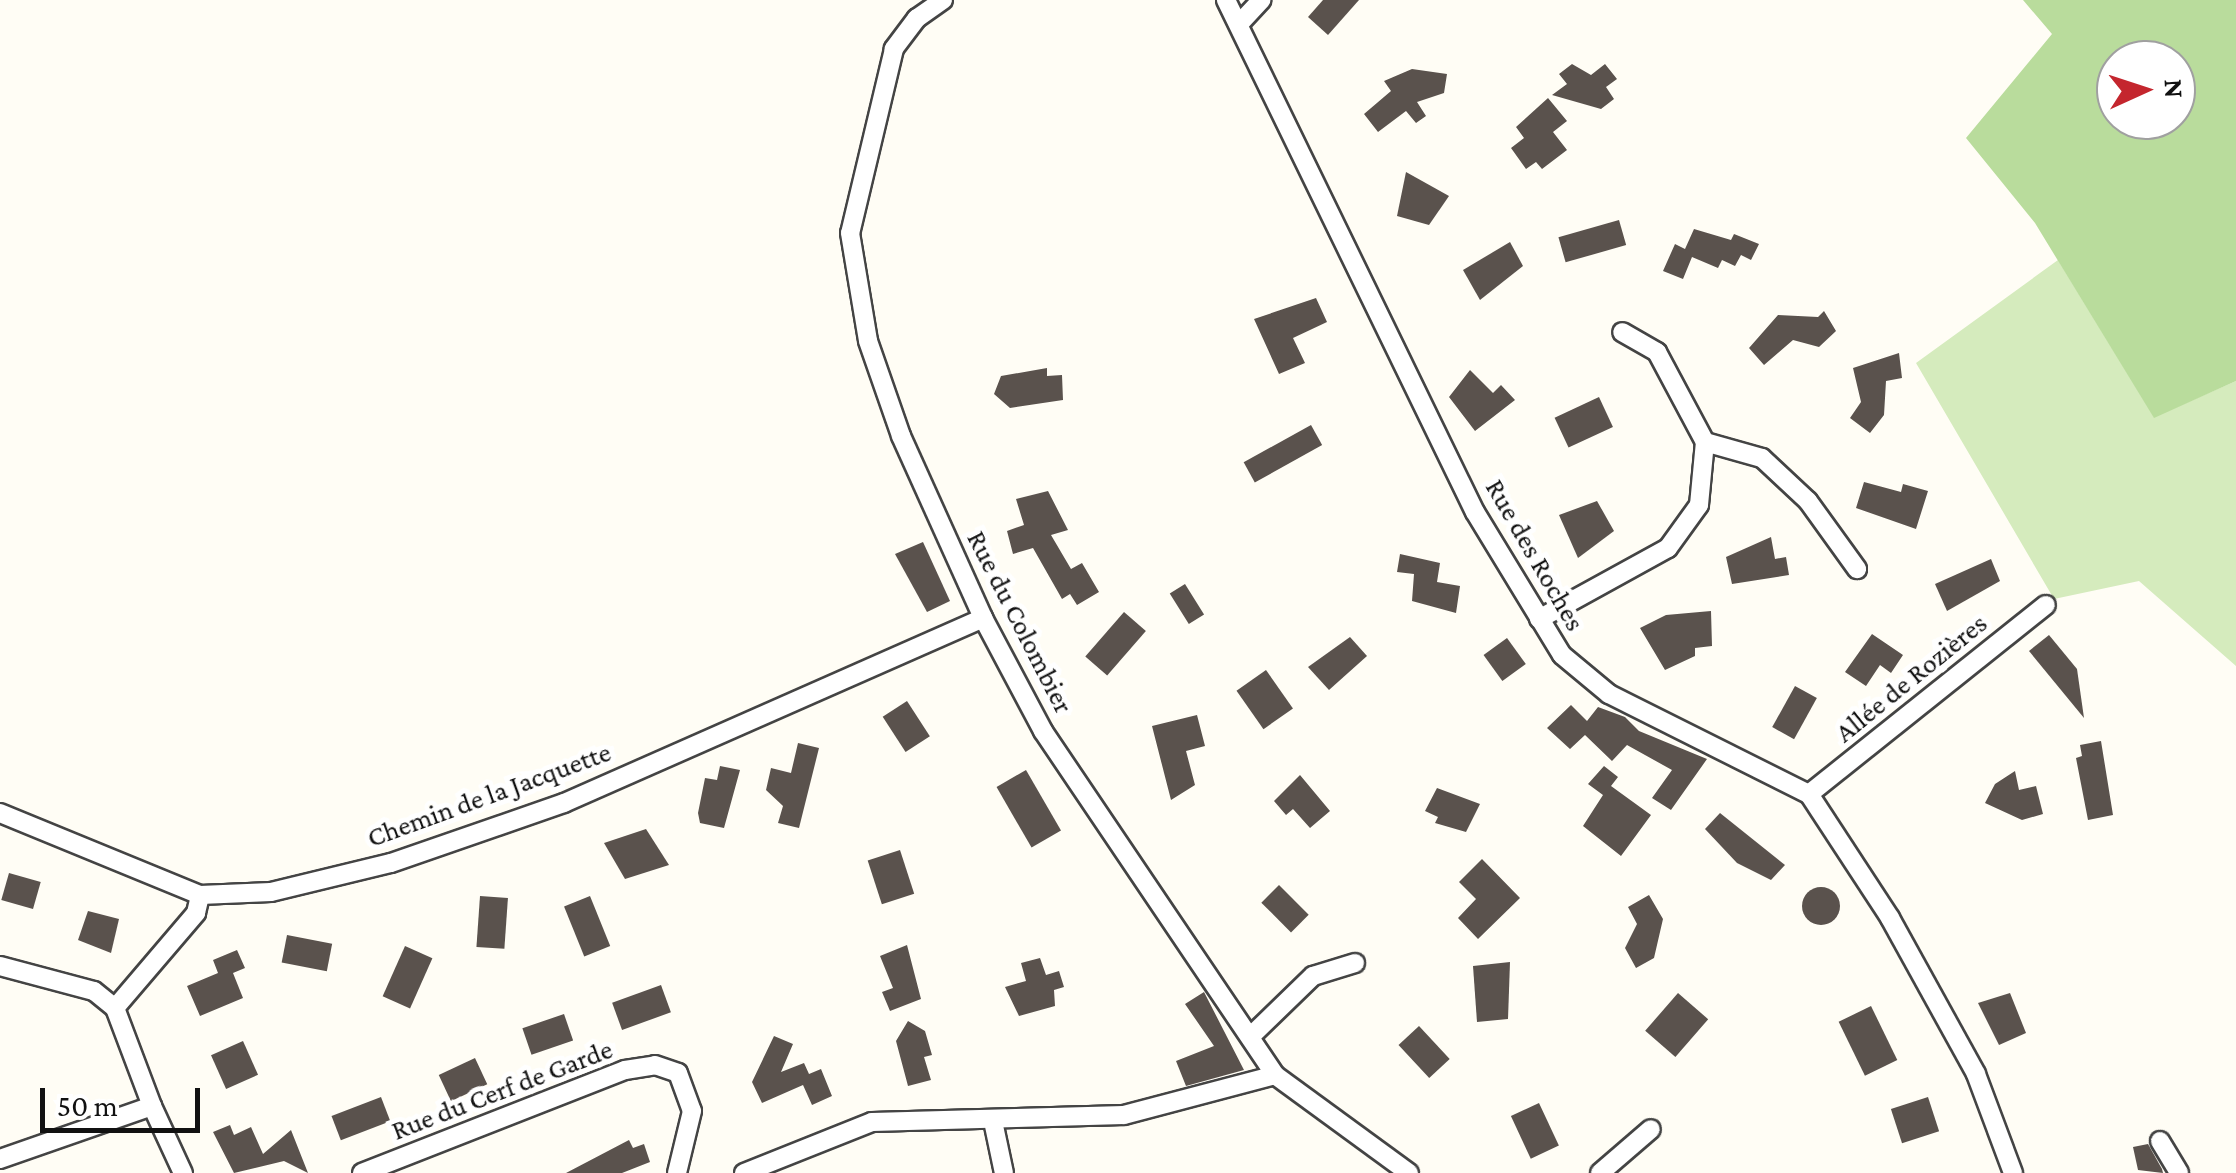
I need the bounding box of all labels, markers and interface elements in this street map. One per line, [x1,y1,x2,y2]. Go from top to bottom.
north arrow [2096,40,2196,140]
text: N [2158,78,2190,99]
street label: Rue des Roches [1478,473,1592,637]
street label: Rue du Colombier [960,525,1080,719]
street label: Allée de Rozières [1828,606,1994,750]
street label: Chemin de la Jacquette [363,735,615,855]
street label: Rue du Cerf de Garde [387,1032,617,1148]
scale bar [45,1068,205,1130]
text: 50 m [57,1089,118,1122]

